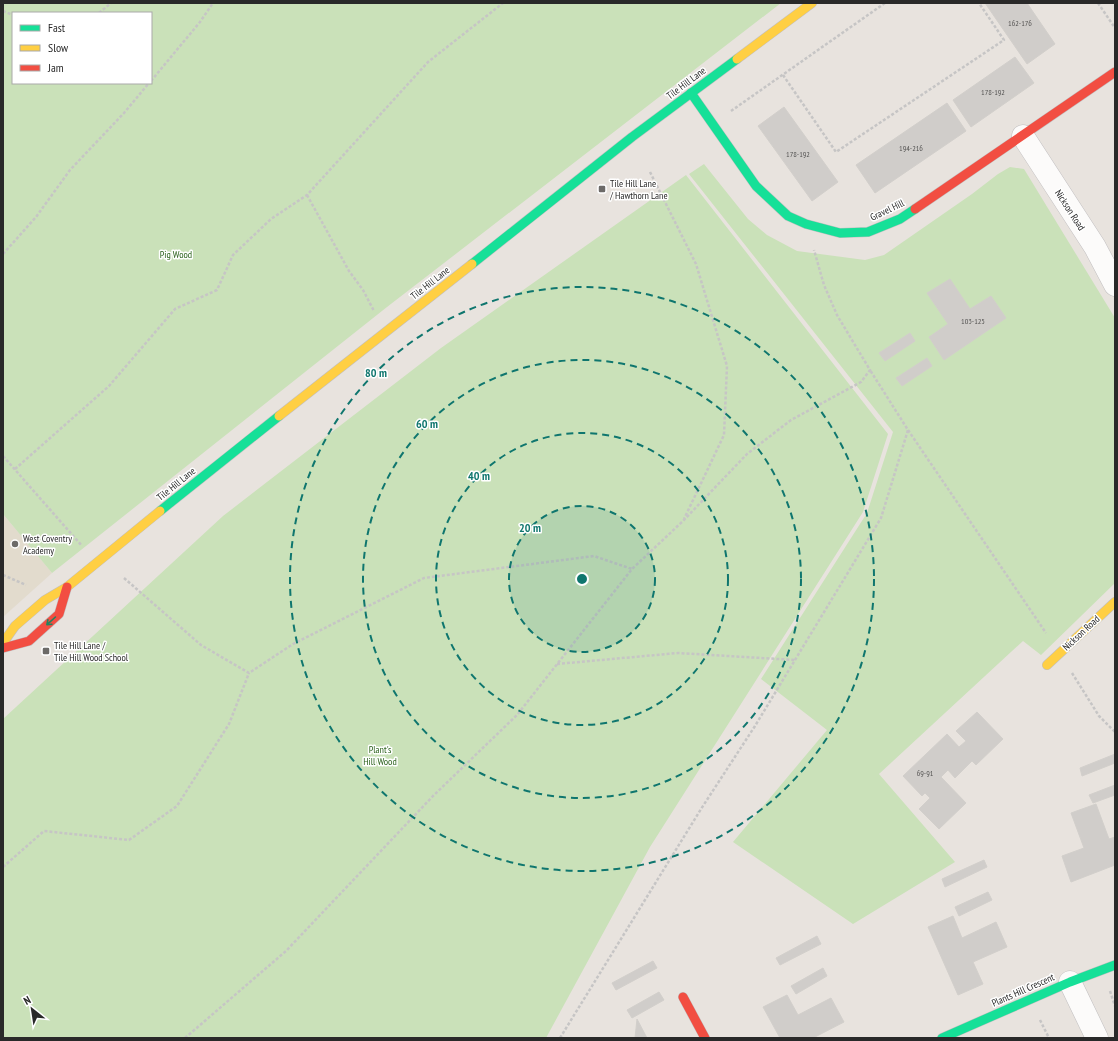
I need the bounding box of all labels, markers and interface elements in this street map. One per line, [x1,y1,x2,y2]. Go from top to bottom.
legend [12,12,152,84]
house number: 162-176 [1008,18,1032,28]
text: Fast [48,20,66,35]
text: Slow [48,40,69,55]
text: Jam [47,60,64,75]
street label: Tile Hill Lane [664,64,708,102]
house number: 178-192 [981,87,1005,97]
house number: 194-216 [899,143,923,153]
house number: 178-192 [786,149,810,159]
place label: Tile Hill Lane / Hawthorn Lane [609,177,668,202]
marker: Tile Hill Lane / Hawthorn Lane [597,184,607,194]
street label: Nickson Road [1052,187,1088,233]
street label: Gravel Hill [868,196,907,224]
park label: Pig Wood [160,248,192,261]
street label: Tile Hill Lane [408,264,452,302]
house number: 103-125 [961,316,985,326]
text: 80 m [365,365,387,380]
text: 60 m [416,416,438,431]
street label: Tile Hill Lane [154,464,198,504]
text: 40 m [468,468,490,483]
text: 20 m [519,520,541,535]
place label: West Coventry Academy [23,532,72,557]
marker: West Coventry Academy [10,539,20,549]
centre of rings [575,572,589,586]
street label: Nickson Road [1060,612,1102,654]
one-way arrow [46,617,57,626]
place label: Tile Hill Lane / Tile Hill Wood School [54,639,129,664]
marker: Tile Hill Lane / Tile Hill Wood School [41,646,51,656]
park label: Plant's Hill Wood [363,743,397,768]
house number: 69-91 [917,768,934,778]
street label: Plants Hill Crescent [990,970,1057,1010]
north arrow [12,989,52,1029]
text: N [21,993,33,1008]

